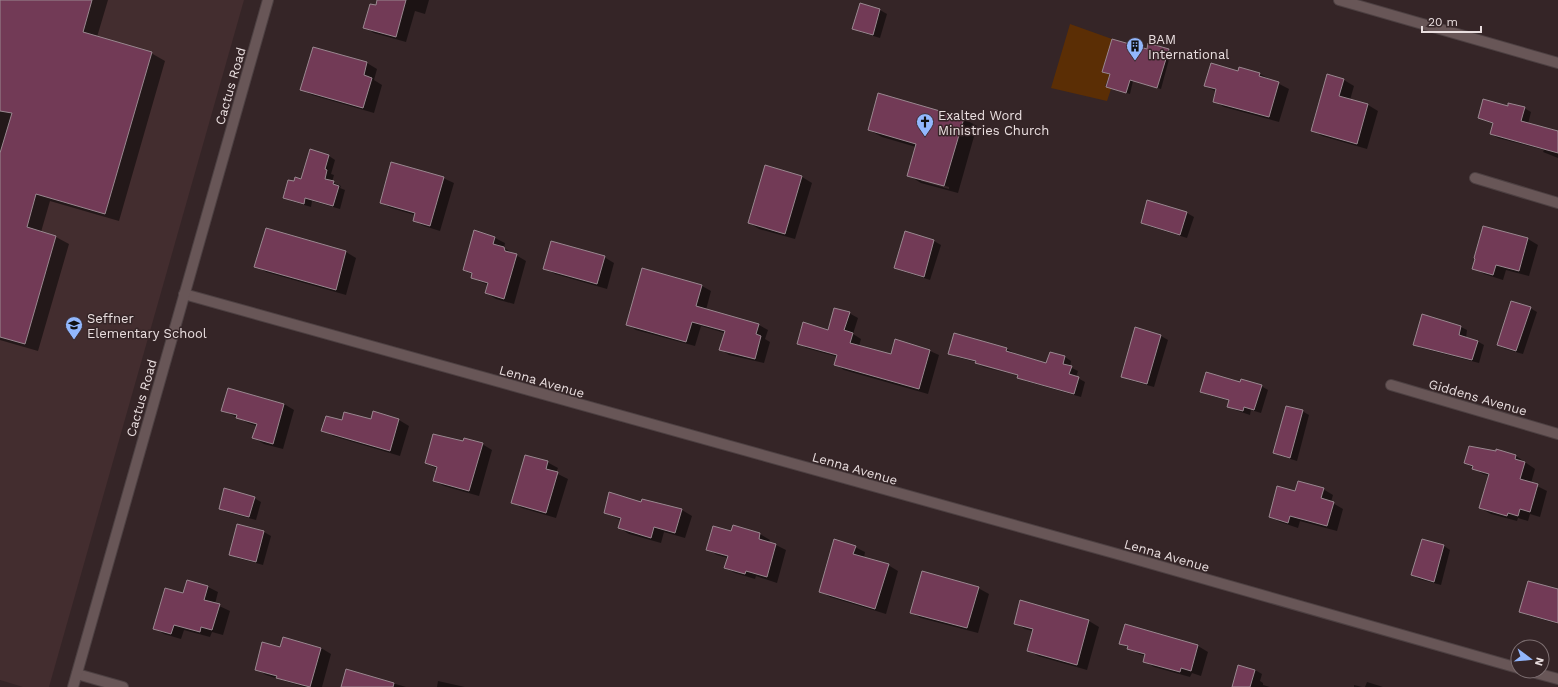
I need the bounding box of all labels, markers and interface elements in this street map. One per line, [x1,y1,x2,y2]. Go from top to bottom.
scale bar [1422,8,1481,34]
text: 20 m [1428,15,1458,29]
place label: BAM International [1148,32,1229,62]
building icon: BAM International [1125,36,1145,61]
street label: Cactus Road [212,46,249,127]
place label: Exalted Word Ministries Church [938,108,1049,138]
church icon: Exalted Word Ministries Church [915,112,935,137]
place label: Seffner Elementary School [87,311,207,341]
school or university icon: Seffner Elementary School [64,315,84,340]
street label: Cactus Road [123,358,160,439]
street label: Lenna Avenue [497,362,586,401]
street label: Giddens Avenue [1427,376,1529,419]
street label: Lenna Avenue [810,449,899,488]
street label: Lenna Avenue [1122,536,1211,575]
north arrow [1510,639,1550,679]
text: N [1532,656,1547,667]

